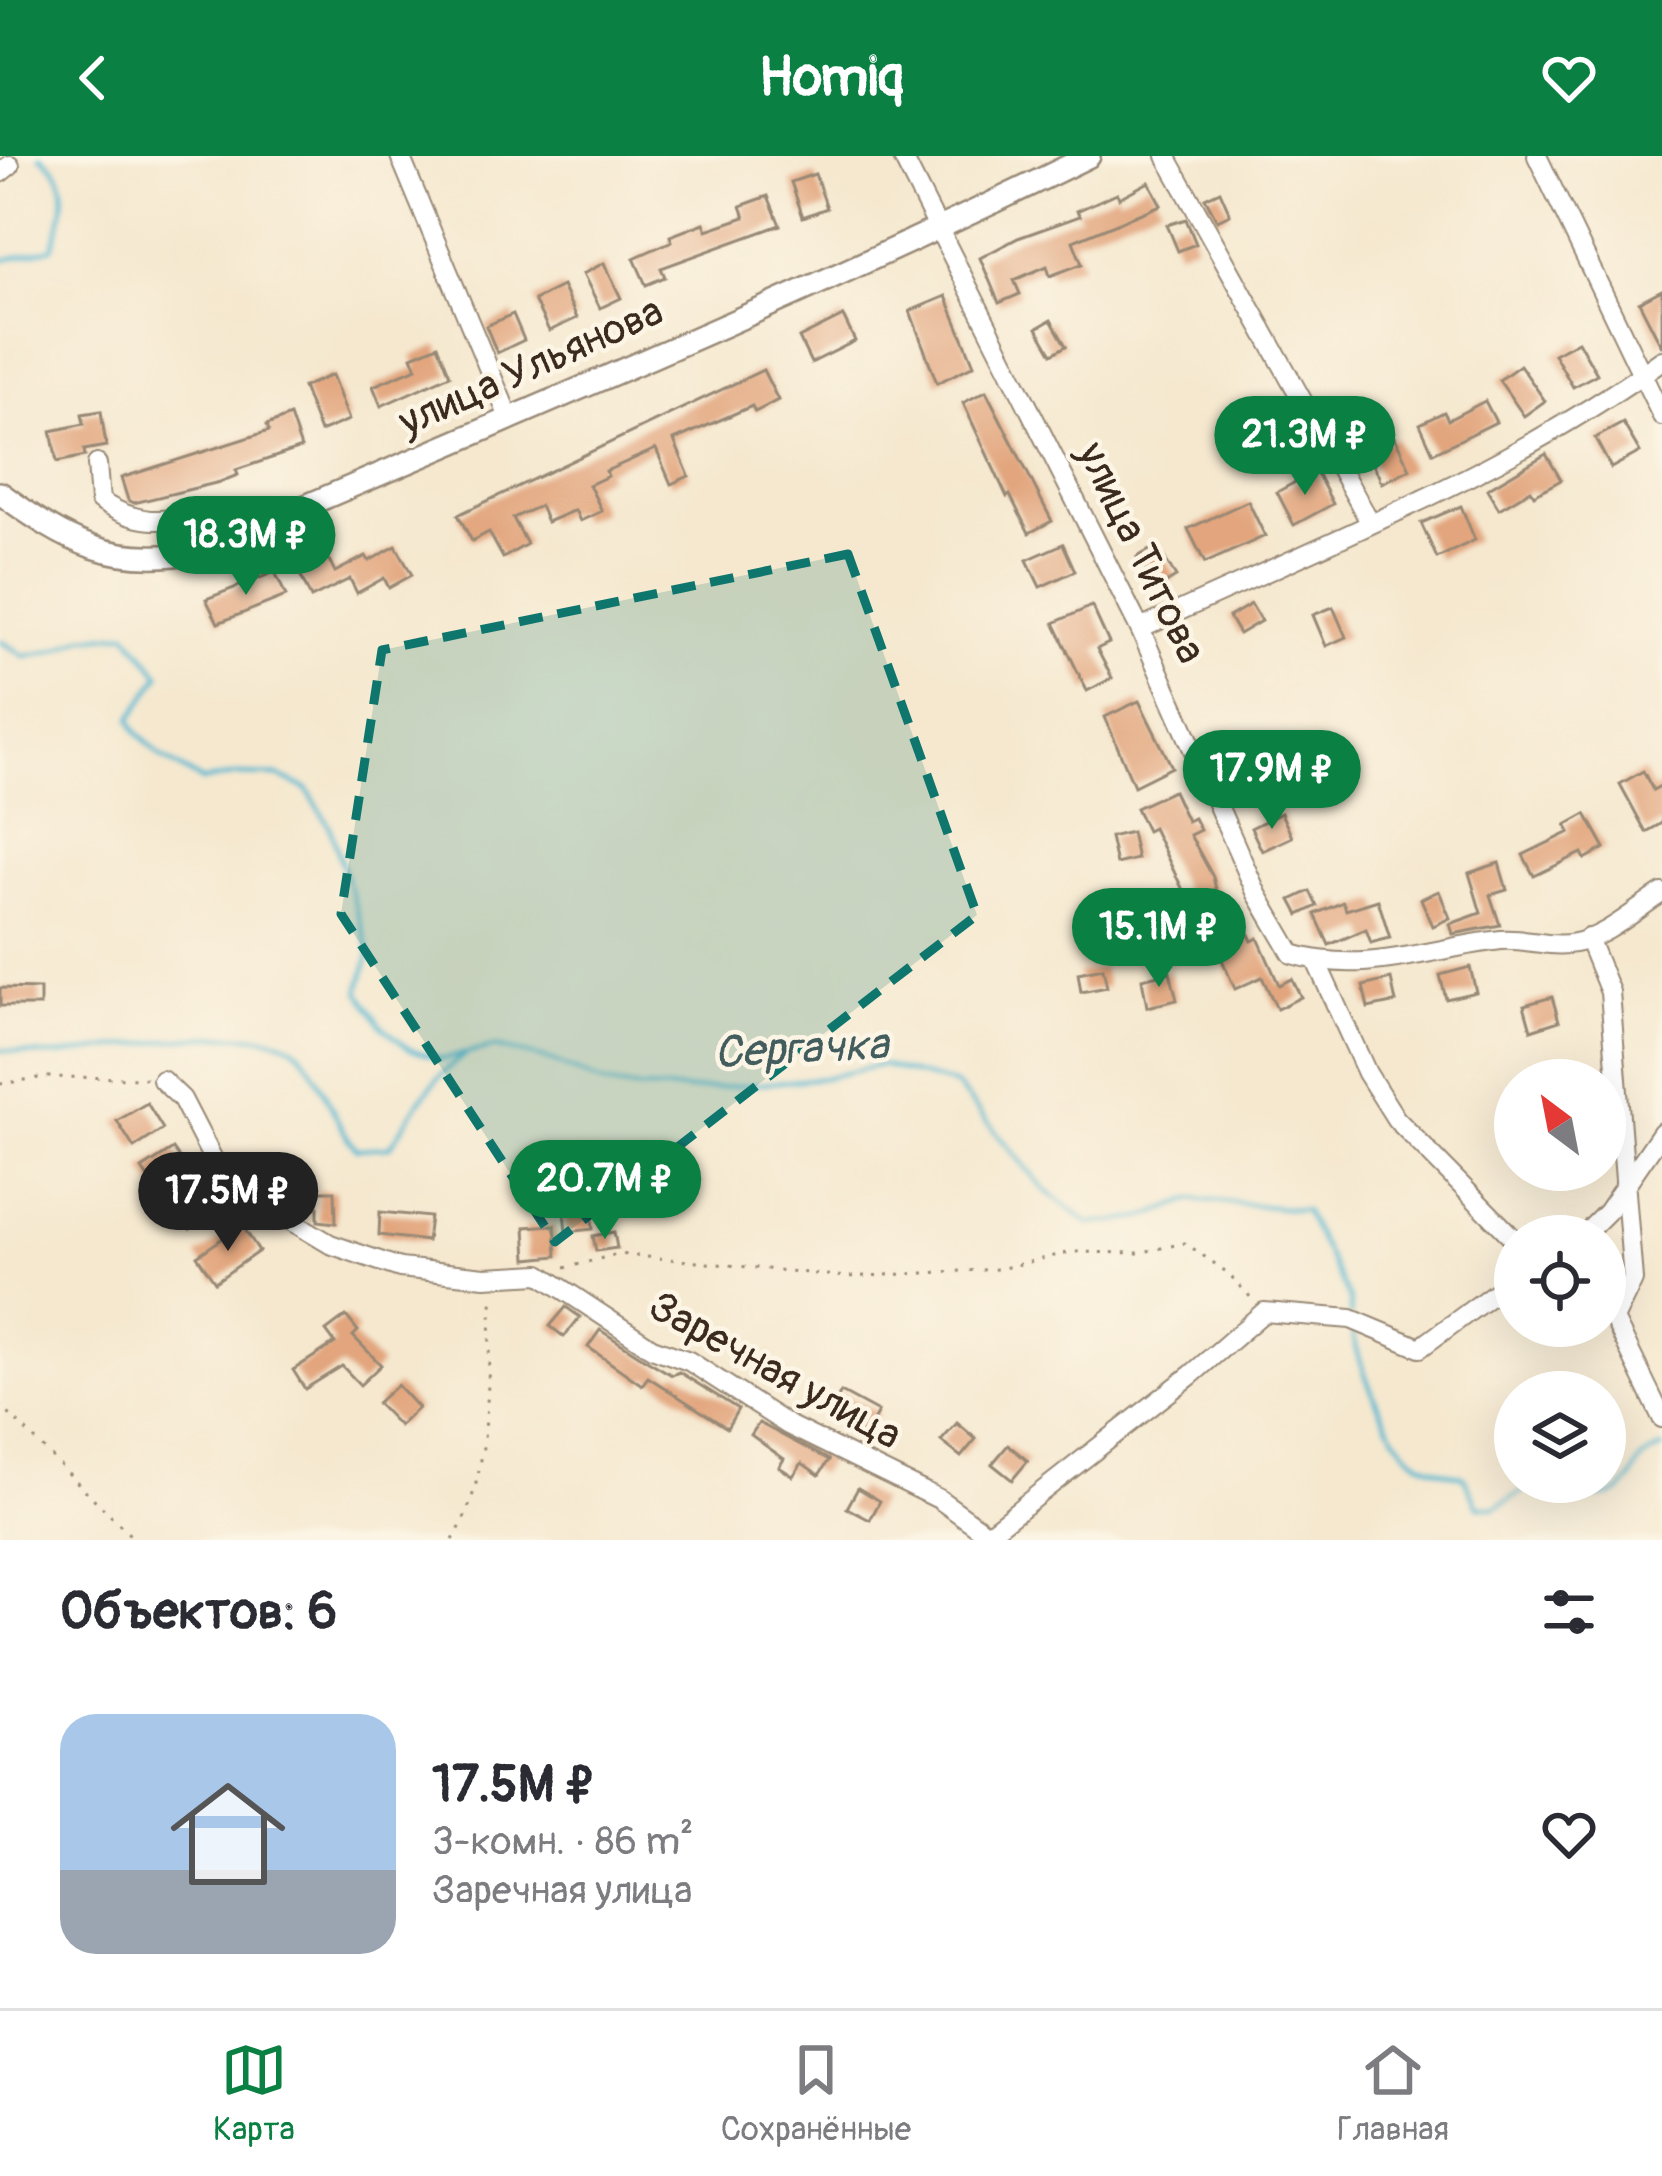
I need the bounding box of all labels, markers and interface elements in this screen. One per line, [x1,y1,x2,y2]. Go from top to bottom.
text: Homiq [759,44,903,112]
icon: back [60,45,126,111]
icon: heart [1536,45,1602,111]
street label: улица Ульянова [390,286,671,449]
pin: 21.3M ₽ [1194,396,1416,498]
text: 21.3M ₽ [1241,410,1369,459]
street label: улица Титова [1065,433,1217,672]
pin: 18.3M ₽ [135,496,357,598]
text: 18.3M ₽ [183,510,309,559]
pin: 17.9M ₽ [1161,730,1383,832]
text: 17.9M ₽ [1210,744,1334,793]
pin: 15.1M ₽ [1048,888,1270,990]
text: 15.1M ₽ [1099,902,1219,951]
water label: Сергачка [712,1016,892,1082]
north arrow [1494,1059,1626,1191]
map controls [1494,1059,1626,1503]
pin: 20.7M ₽ [494,1140,716,1242]
pin: 17.5M ₽ [117,1152,339,1254]
text: 20.7M ₽ [536,1154,674,1203]
text: 17.5M ₽ [165,1166,291,1215]
button: locate [1494,1215,1626,1347]
street label: Заречная улица [640,1280,910,1462]
button: layers [1494,1371,1626,1503]
icon: filters [1536,1579,1602,1645]
text: Объектов: 6 [60,1580,337,1644]
text: 17.5M ₽ [432,1753,596,1817]
icon: home [156,1762,300,1906]
icon: heart [1536,1801,1602,1867]
text: 3-комн. · 86 m² [432,1817,693,1866]
text: Заречная улица [432,1866,692,1915]
tab: Карта [213,2037,295,2150]
tab: Сохранённые [721,2037,911,2150]
tab: Главная [1337,2037,1449,2150]

